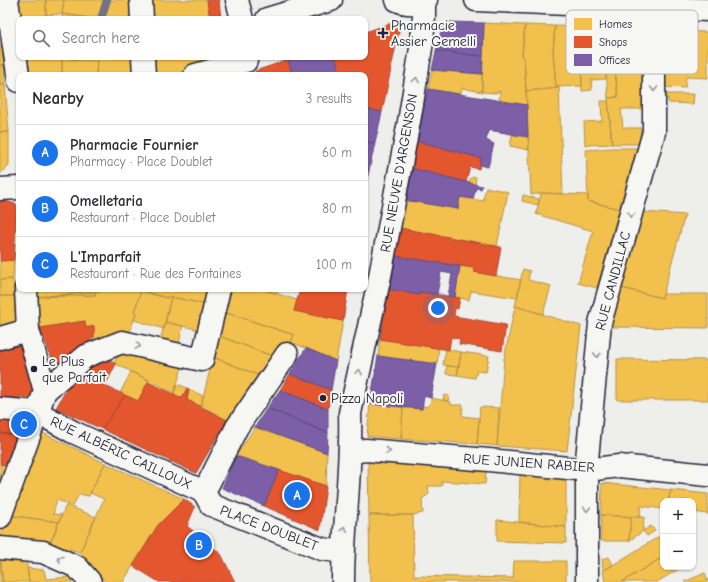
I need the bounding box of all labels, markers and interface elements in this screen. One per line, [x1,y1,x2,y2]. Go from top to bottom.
legend [566,10,698,74]
search box [16,16,368,60]
place label: Pharmacie Assier Gemelli [391,17,476,50]
text: Homes [599,18,632,31]
icon: search [30,27,52,49]
marker: Pharmacie Assier Gemelli [378,28,388,38]
text: Search here [62,29,140,47]
text: Shops [599,36,628,49]
text: Offices [599,54,631,67]
one-way arrow [411,76,420,83]
one-way arrow [650,86,658,92]
text: Nearby [32,89,83,108]
text: 3 results [306,91,352,106]
street label: RUE NEUVE D'ARGENSON [377,92,421,254]
text: Pharmacie Fournier [70,136,198,154]
text: A [41,145,49,160]
text: 60 m [322,145,352,160]
text: Pharmacy · Place Doublet [70,154,212,169]
text: Omelletaria [70,192,143,210]
text: B [41,201,49,216]
text: 80 m [322,201,352,216]
text: Restaurant · Place Doublet [70,210,215,225]
one-way arrow [627,212,635,219]
street label: RUE CANDILLAC [592,229,634,332]
text: L'Imparfait [70,248,141,266]
text: C [41,257,49,272]
text: 100 m [316,257,352,272]
text: Restaurant · Rue des Fontaines [70,266,241,281]
your location [428,298,448,318]
one-way arrow [135,341,141,349]
one-way arrow [593,352,602,358]
place label: Le Plus que Parfait [42,353,107,386]
marker: Le Plus que Parfait [29,364,39,374]
one-way arrow [355,369,363,375]
place label: Pizza Napoli [331,390,403,407]
marker: Pizza Napoli [318,393,328,403]
pin: C [11,409,37,439]
street label: RUE ALBÉRIC CAILLOUX [48,413,194,493]
one-way arrow [385,447,391,456]
street label: RUE JUNIEN RABIER [463,450,595,476]
pin: A [284,480,310,510]
map controls [660,498,696,570]
button: + [660,498,696,534]
street label: PLACE DOUBLET [218,502,321,555]
one-way arrow [583,506,591,512]
one-way arrow [340,526,349,532]
pin: B [186,530,212,560]
button: − [660,534,696,570]
one-way arrow [56,556,63,564]

